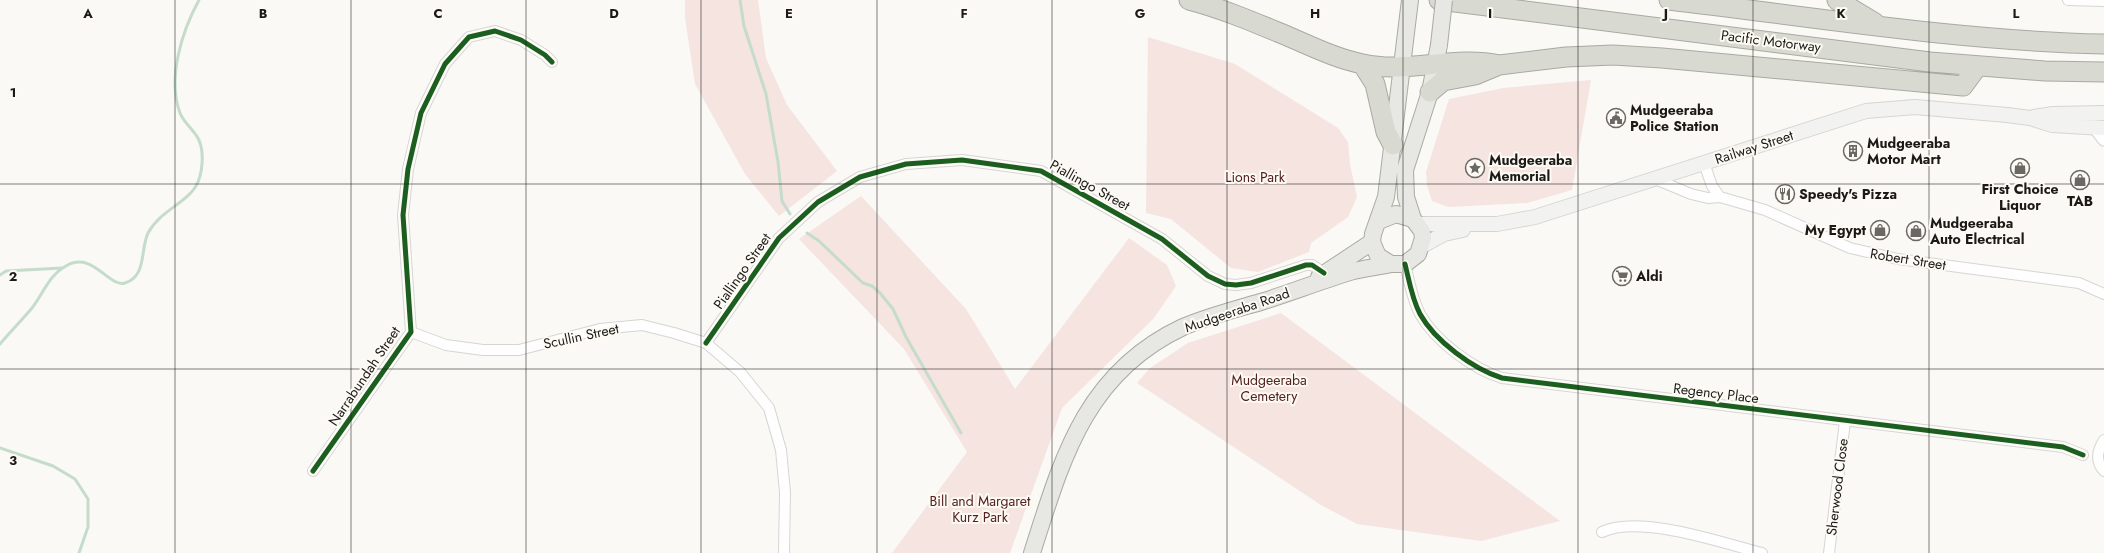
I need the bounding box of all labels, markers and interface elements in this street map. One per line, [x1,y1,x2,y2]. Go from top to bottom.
text: A [82,4,93,23]
text: B [259,4,268,23]
text: C [433,4,443,23]
text: D [609,4,619,23]
text: E [785,4,793,23]
text: F [960,4,968,23]
text: G [1135,4,1146,23]
text: H [1310,4,1320,23]
text: I [1488,4,1492,23]
text: J [1661,4,1668,23]
text: K [1836,4,1846,23]
text: L [2013,4,2020,23]
street label: Pacific Motorway [1720,25,1823,57]
text: 1 [10,83,16,102]
place label: Mudgeeraba Police Station [1630,100,1719,136]
public building icon: Mudgeeraba Police Station [1605,107,1627,129]
street label: Railway Street [1712,125,1796,169]
place label: Mudgeeraba Motor Mart [1867,133,1950,169]
building icon: Mudgeeraba Motor Mart [1842,140,1864,162]
place label: Mudgeeraba Memorial [1489,150,1572,186]
street label: Piallingo Street [1046,155,1134,216]
place icon: Mudgeeraba Memorial [1464,157,1486,179]
shop icon: First Choice Liquor [2009,157,2031,179]
park label: Lions Park [1225,167,1286,187]
shop icon: TAB [2069,169,2091,191]
place label: First Choice Liquor [1981,179,2059,215]
restaurant icon: Speedy's Pizza [1774,183,1796,205]
place label: Speedy's Pizza [1799,184,1897,204]
place label: TAB [2067,191,2093,211]
place label: Mudgeeraba Auto Electrical [1929,213,2024,249]
shop icon: My Egypt [1869,219,1891,241]
place label: My Egypt [1805,220,1867,240]
shop icon: Mudgeeraba Auto Electrical [1905,220,1927,242]
street label: Piallingo Street [708,228,776,313]
street label: Robert Street [1869,243,1948,275]
supermarket icon: Aldi [1611,265,1633,287]
place label: Aldi [1635,266,1663,286]
text: 2 [9,267,17,286]
street label: Mudgeeraba Road [1182,283,1292,337]
street label: Scullin Street [541,318,621,354]
street label: Narrabundah Street [323,322,405,430]
park label: Mudgeeraba Cemetery [1231,370,1307,406]
street label: Regency Place [1672,378,1760,408]
street label: Sherwood Close [1821,437,1853,537]
text: 3 [9,451,17,470]
park label: Bill and Margaret Kurz Park [930,491,1031,527]

